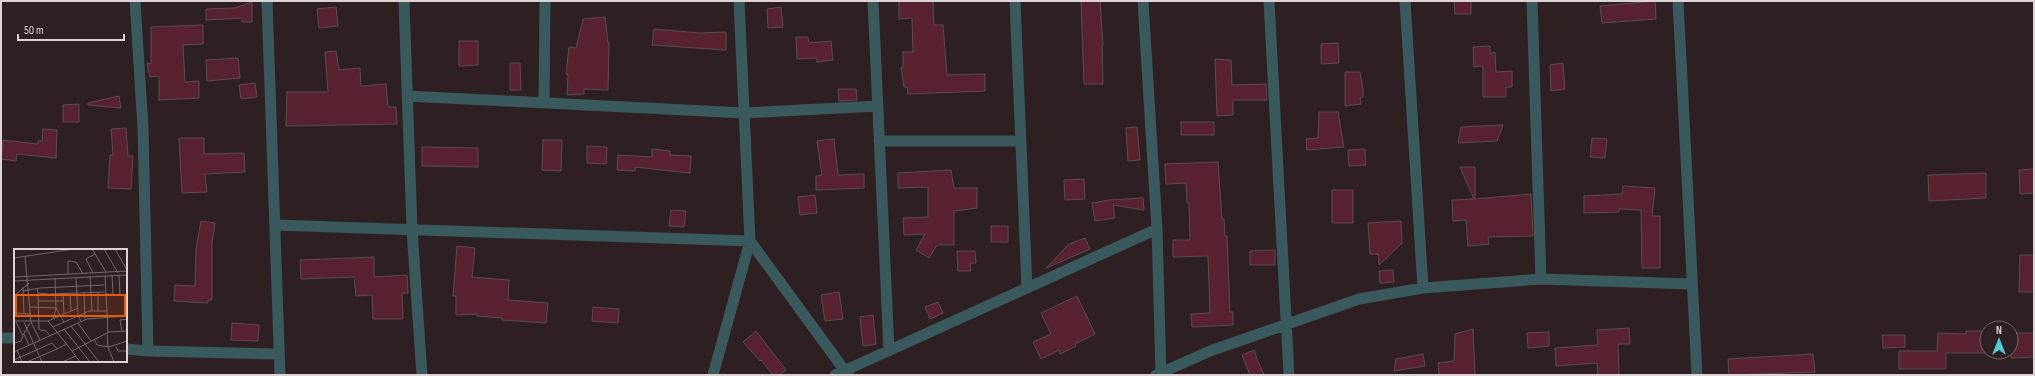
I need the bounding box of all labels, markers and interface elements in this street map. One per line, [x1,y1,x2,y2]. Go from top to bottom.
scale bar [18,16,124,42]
text: 50 m [24,23,44,38]
inset map [14,249,127,362]
north arrow [1979,320,2019,360]
text: N [1996,324,2002,337]

